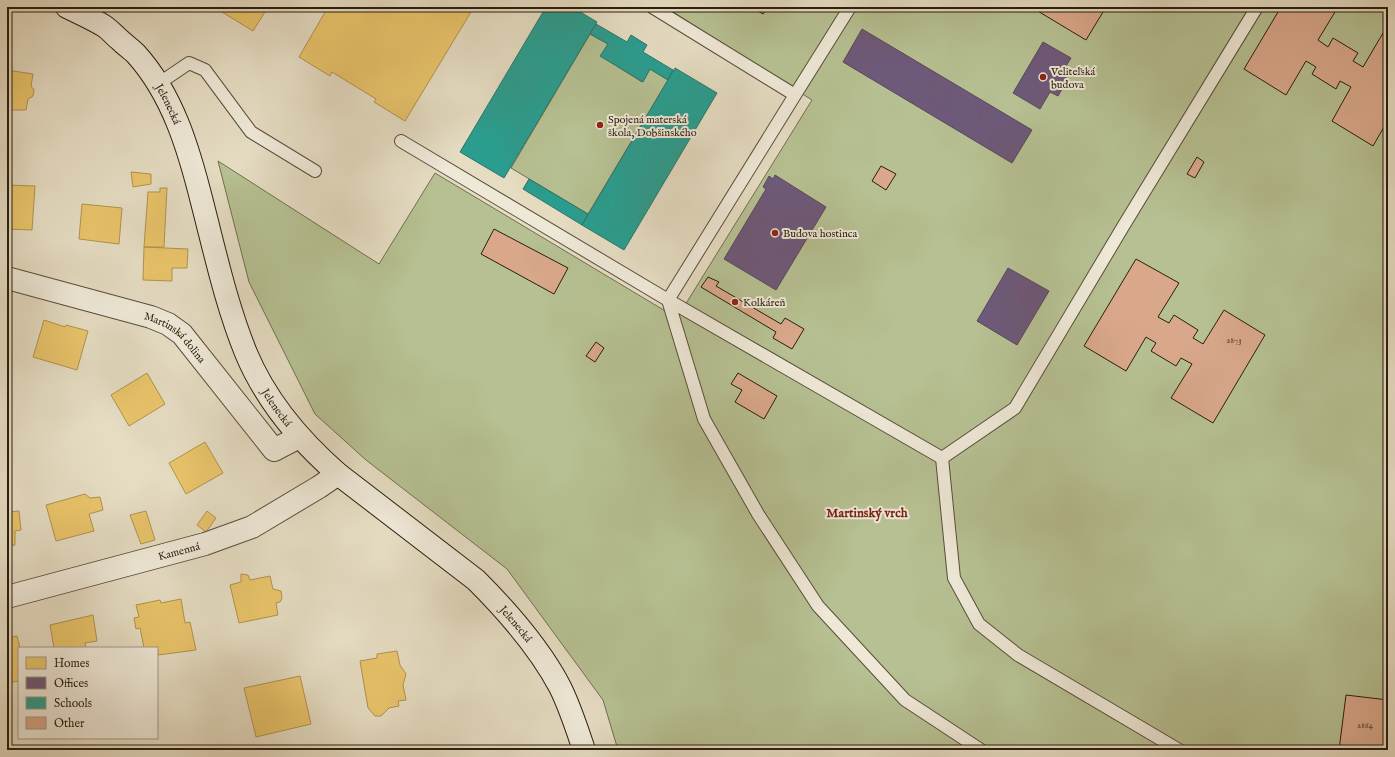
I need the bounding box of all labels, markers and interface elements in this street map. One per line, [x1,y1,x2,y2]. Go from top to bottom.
place label: Veliteľská budova [1050,65,1096,92]
marker: Veliteľská budova [1038,72,1048,82]
street label: Jelenecká [151,80,184,127]
place label: Spojená materská škola, Dobšinského [608,113,697,140]
marker: Spojená materská škola, Dobšinského [595,120,605,130]
place label: Budova hostinca [783,227,858,241]
marker: Budova hostinca [770,228,780,238]
place label: Kolkáreň [743,296,786,310]
marker: Kolkáreň [730,297,740,307]
street label: Martinská dolina [142,309,208,366]
house number: 2873 [1226,335,1242,346]
street label: Jelenecká [257,385,295,430]
district label: Martinský vrch [826,505,909,522]
street label: Kamenná [157,540,202,564]
street label: Jelenecká [495,602,535,646]
legend [18,647,158,739]
text: Homes [54,656,90,671]
text: Offices [54,676,88,691]
text: Schools [54,696,92,711]
text: Other [54,716,85,731]
house number: 2864 [1357,720,1374,731]

